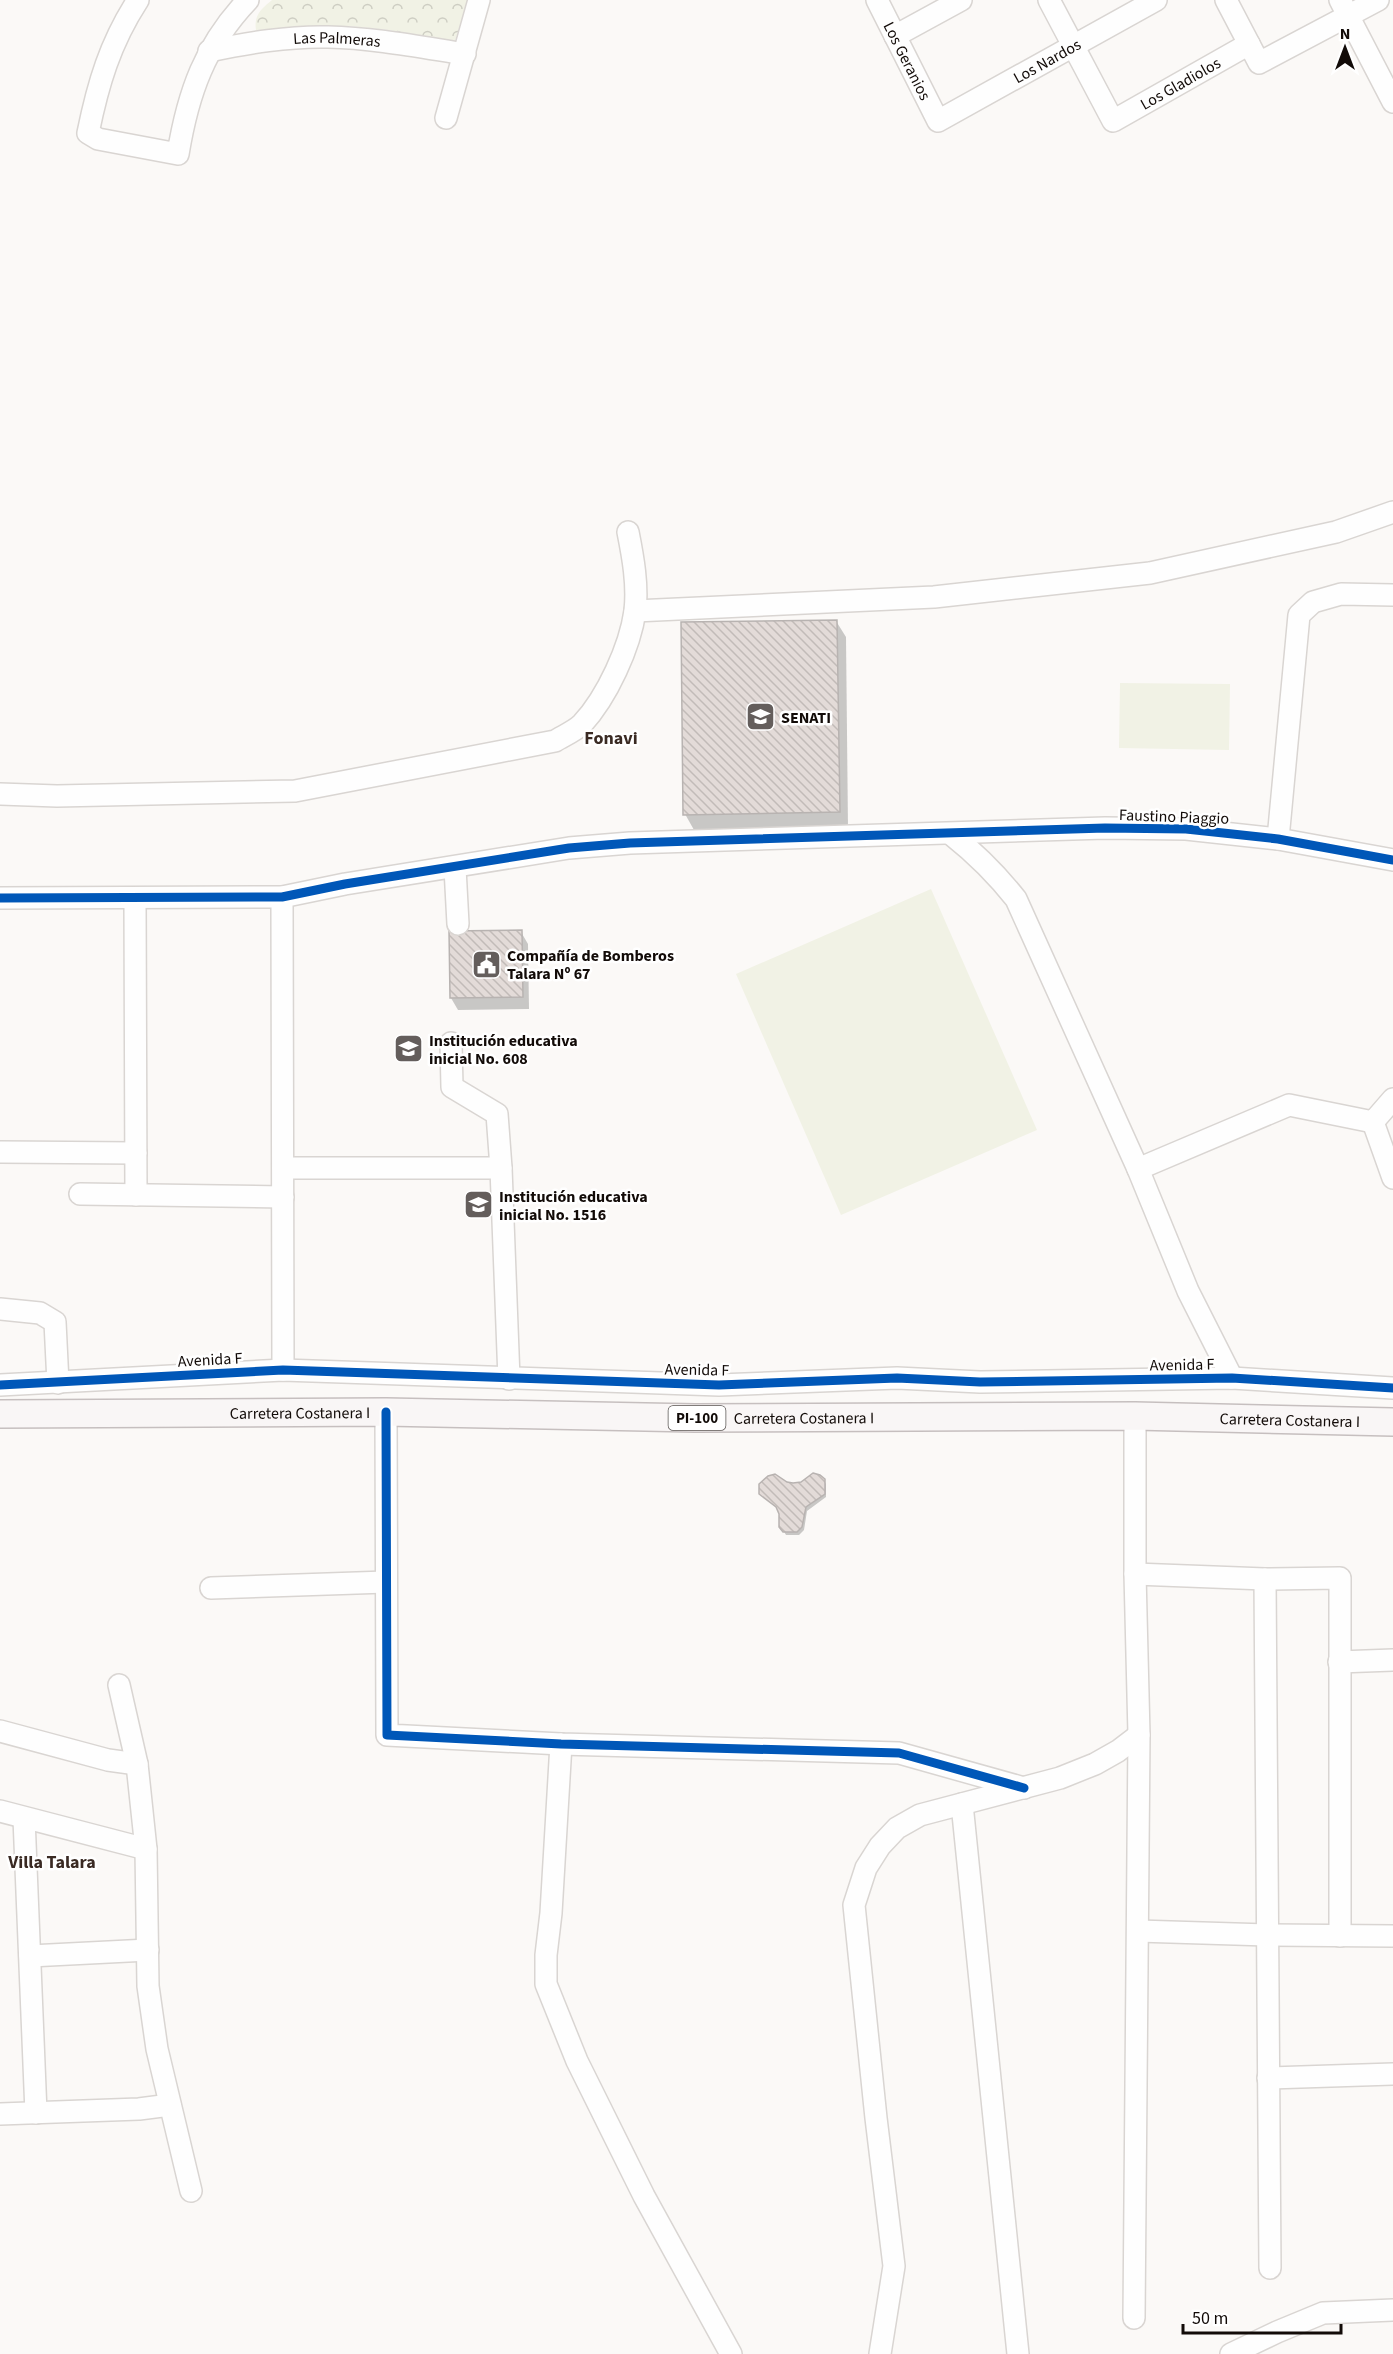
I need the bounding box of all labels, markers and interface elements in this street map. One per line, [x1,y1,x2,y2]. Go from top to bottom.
street label: Los Geranios [878,18,936,104]
north arrow [1315,18,1375,78]
text: N [1340,23,1350,45]
street label: Las Palmeras [293,27,382,53]
street label: Los Nardos [1010,34,1085,89]
street label: Los Gladiolos [1136,52,1225,115]
school or university icon: SENATI [744,701,776,733]
place label: SENATI [781,707,831,729]
district label: Fonavi [584,726,638,751]
street label: Faustino Piaggio [1118,804,1229,830]
place label: Compañía de Bomberos Talara Nº 67 [507,945,674,985]
public building icon: Compañía de Bomberos Talara Nº 67 [470,948,502,980]
place label: Institución educativa inicial No. 608 [429,1030,578,1070]
school or university icon: Institución educativa inicial No. 608 [392,1033,424,1065]
place label: Institución educativa inicial No. 1516 [499,1186,648,1226]
school or university icon: Institución educativa inicial No. 1516 [462,1189,494,1221]
street label: Avenida F [177,1347,243,1373]
street label: Avenida F [1150,1353,1215,1377]
street label: Avenida F [664,1358,730,1382]
street label: Carretera Costanera I [230,1402,370,1425]
road number: PI-100 [668,1406,726,1430]
street label: Carretera Costanera I [734,1407,874,1430]
street label: Carretera Costanera I [1219,1408,1360,1433]
district label: Villa Talara [7,1850,96,1875]
scale bar [1183,2297,1340,2335]
text: 50 m [1192,2306,1228,2331]

